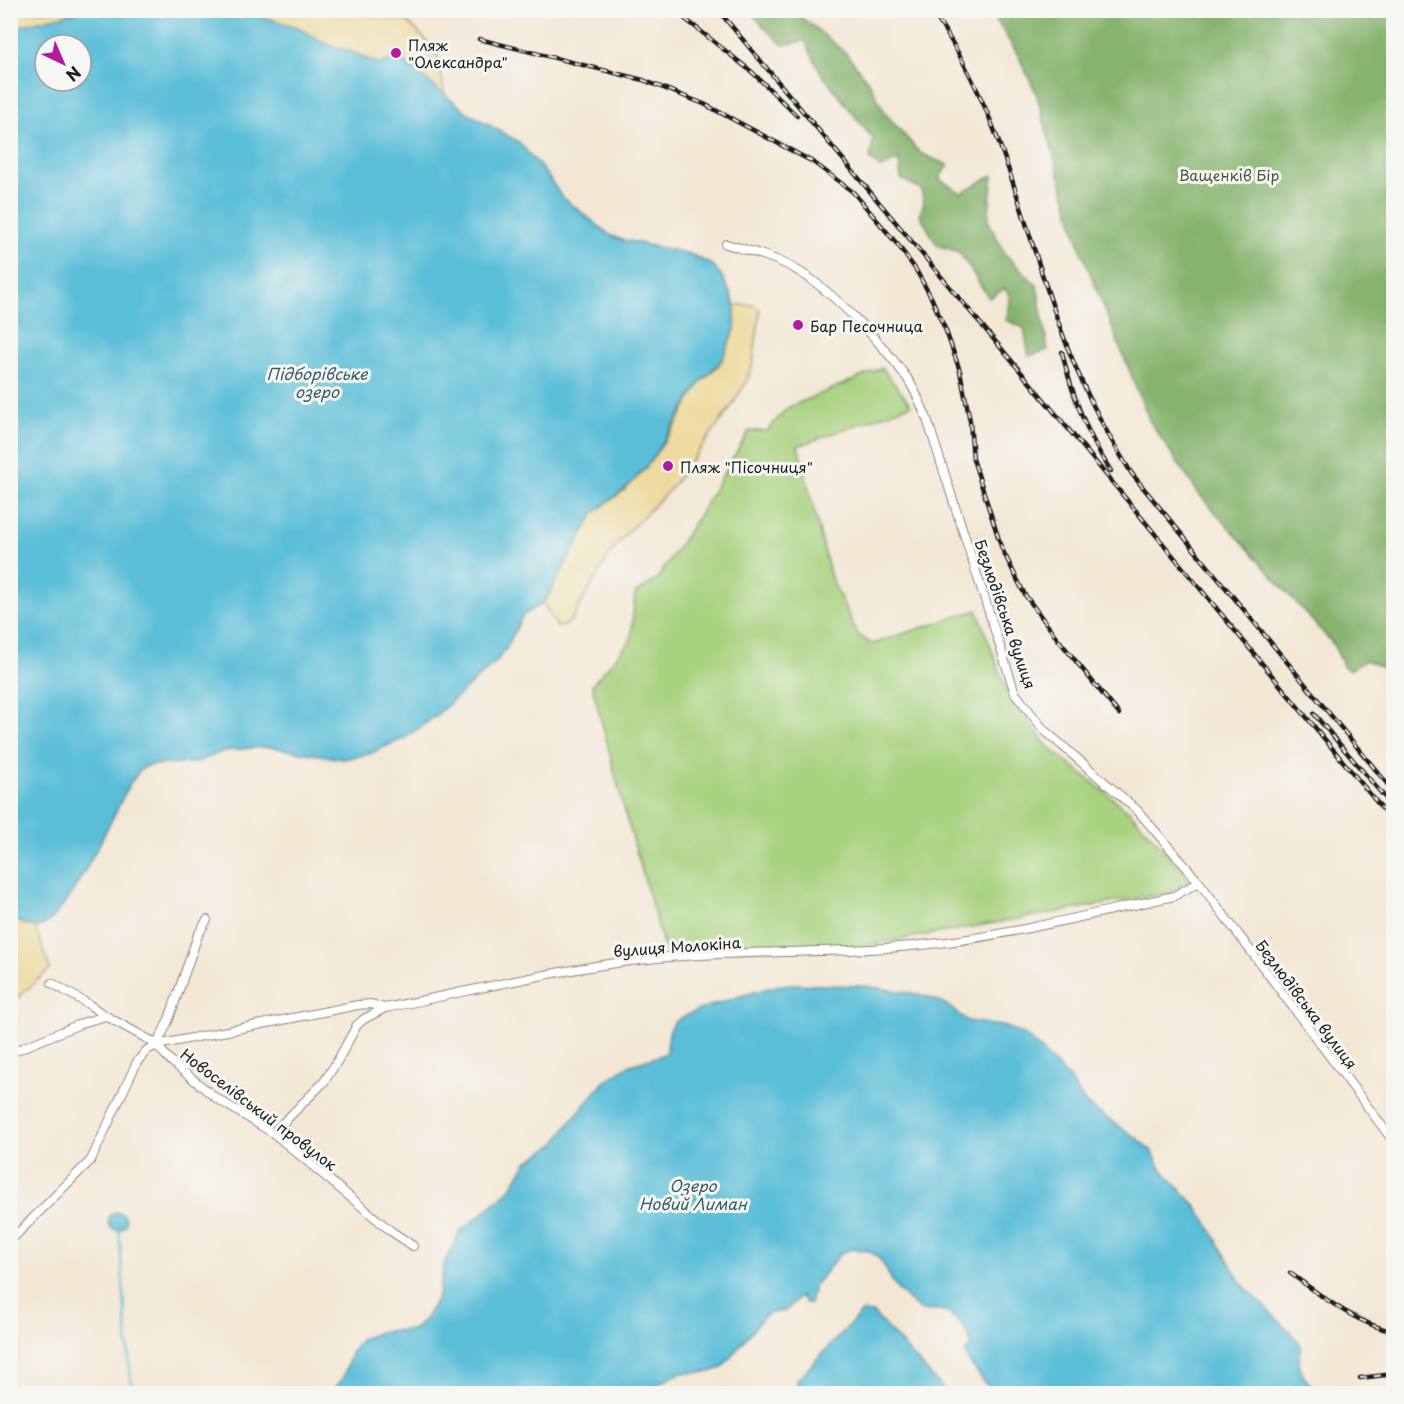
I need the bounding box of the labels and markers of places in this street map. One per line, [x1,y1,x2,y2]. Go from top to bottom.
place label: Пляж "Олександра" [408,33,508,73]
marker: Пляж "Олександра" [389,46,403,60]
place label: Бар Песочница [810,314,923,337]
marker: Бар Песочница [791,318,805,332]
place label: Пляж "Пісочниця" [680,455,813,478]
marker: Пляж "Пісочниця" [661,459,675,473]

